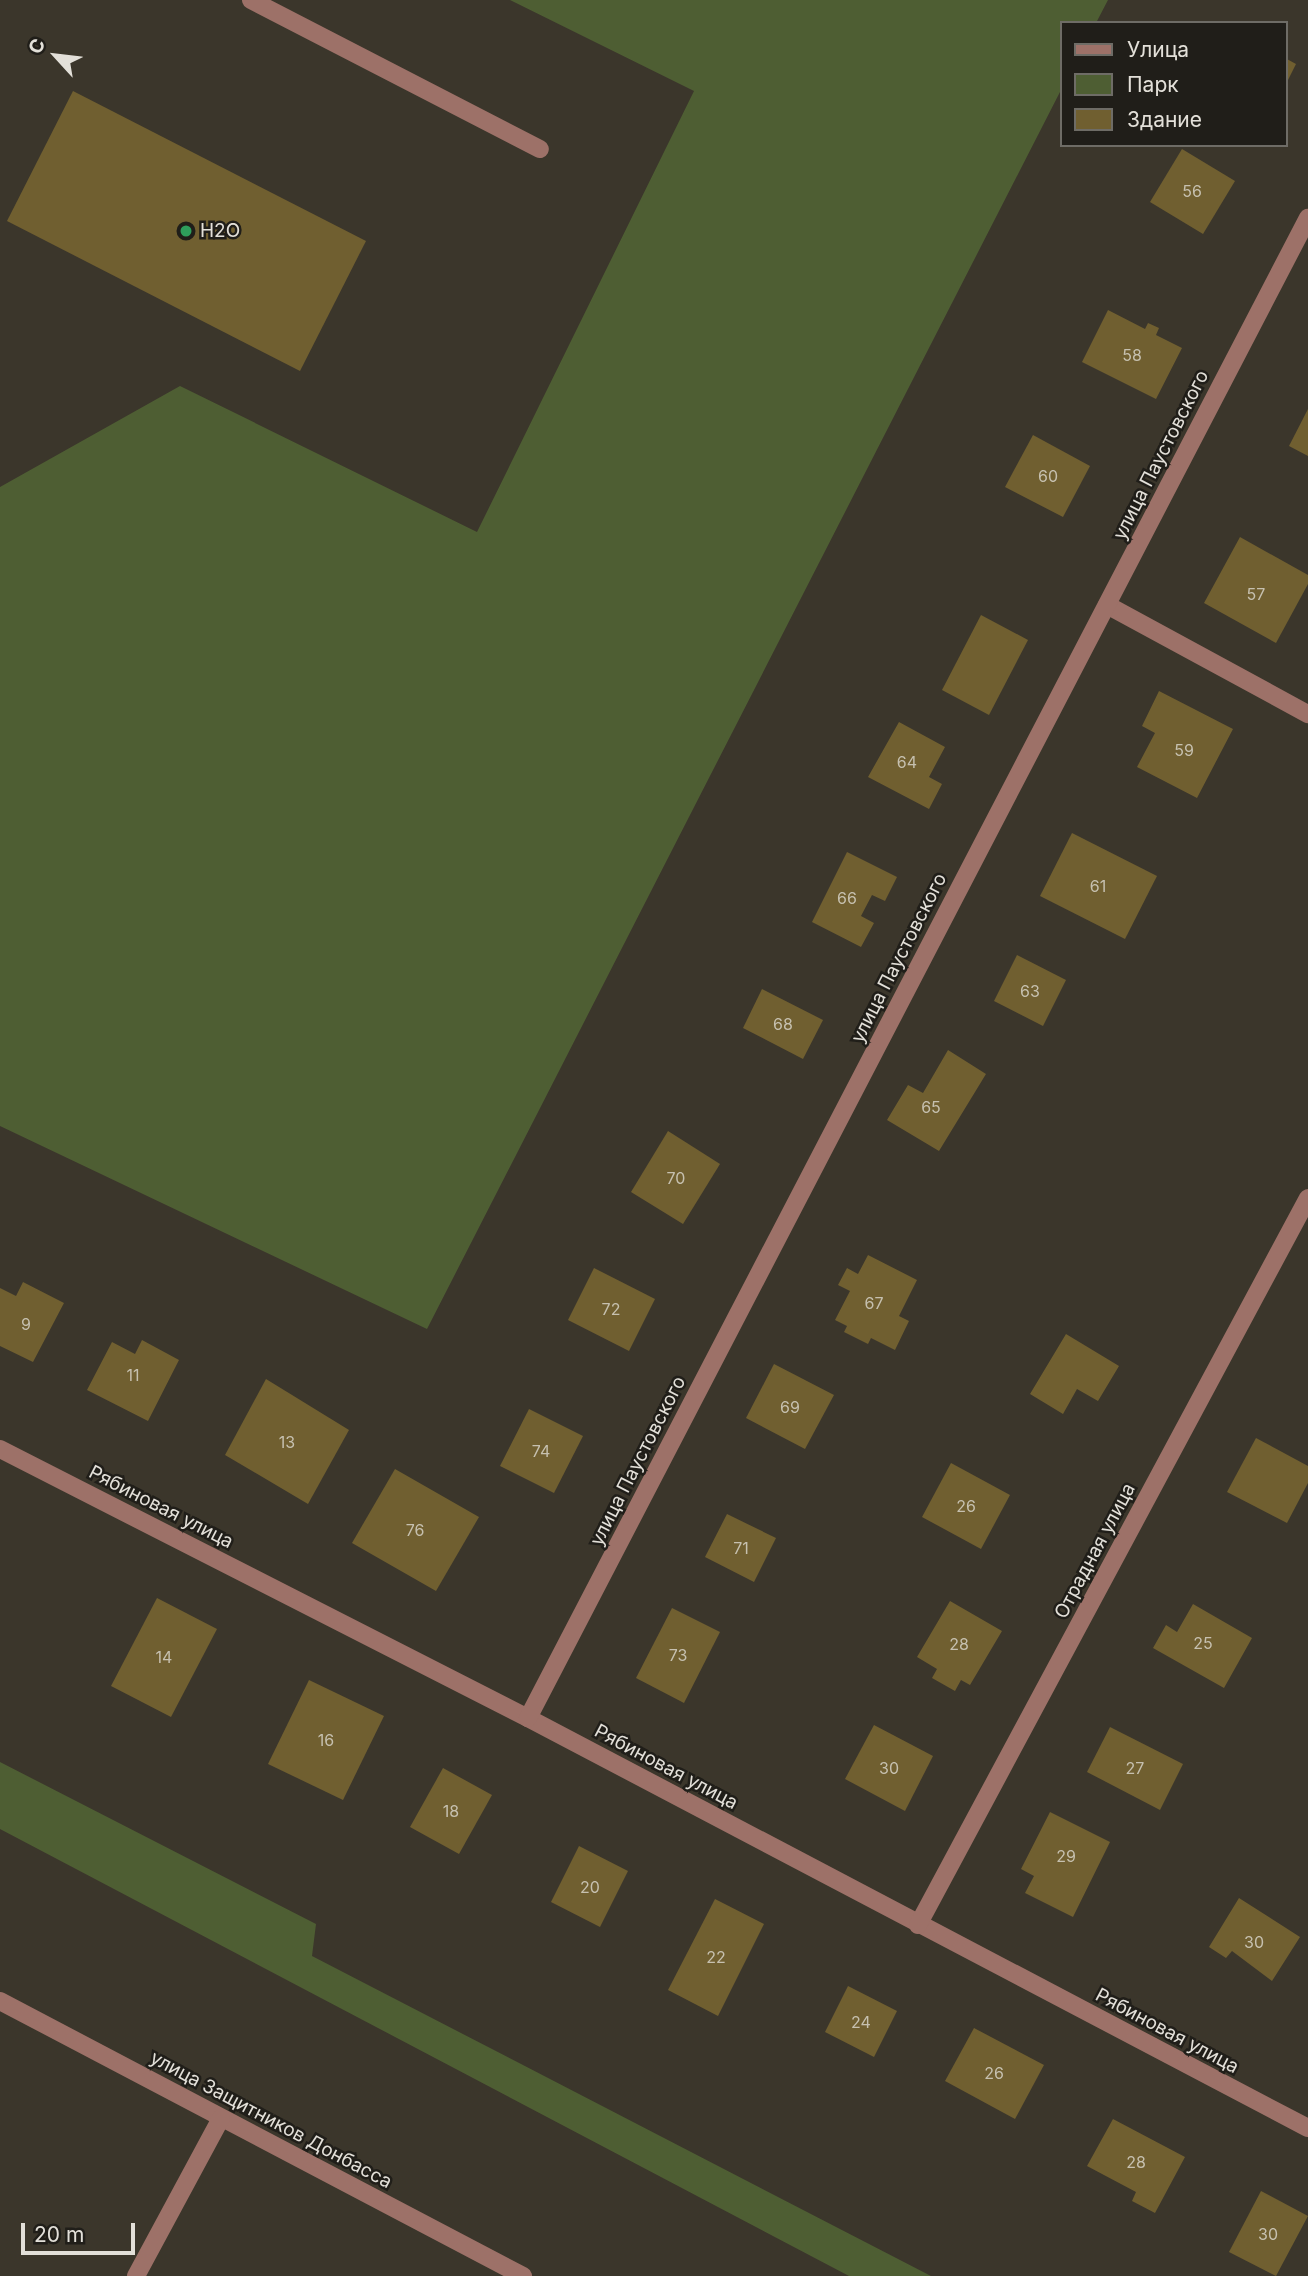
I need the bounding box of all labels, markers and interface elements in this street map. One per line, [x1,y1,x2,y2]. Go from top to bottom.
north arrow [21,21,91,91]
legend [1060,21,1287,147]
text: С [23,35,50,58]
text: Улица [1127,37,1189,62]
text: Парк [1127,72,1179,97]
text: Здание [1127,107,1202,132]
house number: 56 [1182,181,1202,201]
place label: H2O [200,220,240,242]
marker: H2O [178,223,194,239]
house number: 58 [1122,345,1142,365]
street label: улица Паустовского [1108,366,1214,544]
house number: 60 [1038,466,1058,486]
house number: 57 [1247,584,1265,604]
house number: 59 [1174,740,1194,760]
house number: 64 [897,752,917,772]
street label: улица Паустовского [846,869,952,1047]
house number: 61 [1090,876,1106,896]
house number: 66 [837,888,857,908]
house number: 63 [1020,981,1040,1001]
house number: 68 [773,1014,793,1034]
house number: 65 [921,1097,941,1117]
house number: 70 [667,1168,685,1188]
house number: 67 [865,1293,883,1313]
house number: 72 [602,1299,620,1319]
house number: 9 [21,1314,31,1334]
house number: 11 [126,1365,140,1385]
street label: улица Паустовского [585,1372,691,1550]
house number: 69 [780,1397,800,1417]
house number: 13 [279,1432,295,1452]
house number: 74 [532,1441,550,1461]
street label: Рябиновая улица [85,1461,237,1553]
street label: Отрадная улица [1050,1479,1140,1623]
house number: 26 [956,1496,976,1516]
house number: 76 [406,1520,424,1540]
house number: 71 [733,1538,749,1558]
house number: 25 [1193,1633,1213,1653]
house number: 28 [949,1634,969,1654]
house number: 73 [669,1645,687,1665]
house number: 14 [156,1647,172,1667]
street label: Рябиновая улица [590,1720,742,1814]
house number: 16 [318,1730,334,1750]
house number: 30 [879,1758,899,1778]
house number: 27 [1126,1758,1144,1778]
house number: 18 [443,1801,459,1821]
house number: 29 [1056,1846,1076,1866]
house number: 20 [580,1877,600,1897]
house number: 30 [1244,1932,1264,1952]
house number: 22 [706,1947,726,1967]
street label: Рябиновая улица [1091,1984,1243,2078]
house number: 24 [851,2012,871,2032]
street label: улица Защитников Донбасса [146,2046,396,2194]
house number: 26 [984,2063,1004,2083]
house number: 28 [1126,2152,1146,2172]
scale bar [24,2210,138,2254]
text: 20 m [34,2222,84,2247]
house number: 30 [1258,2224,1278,2244]

